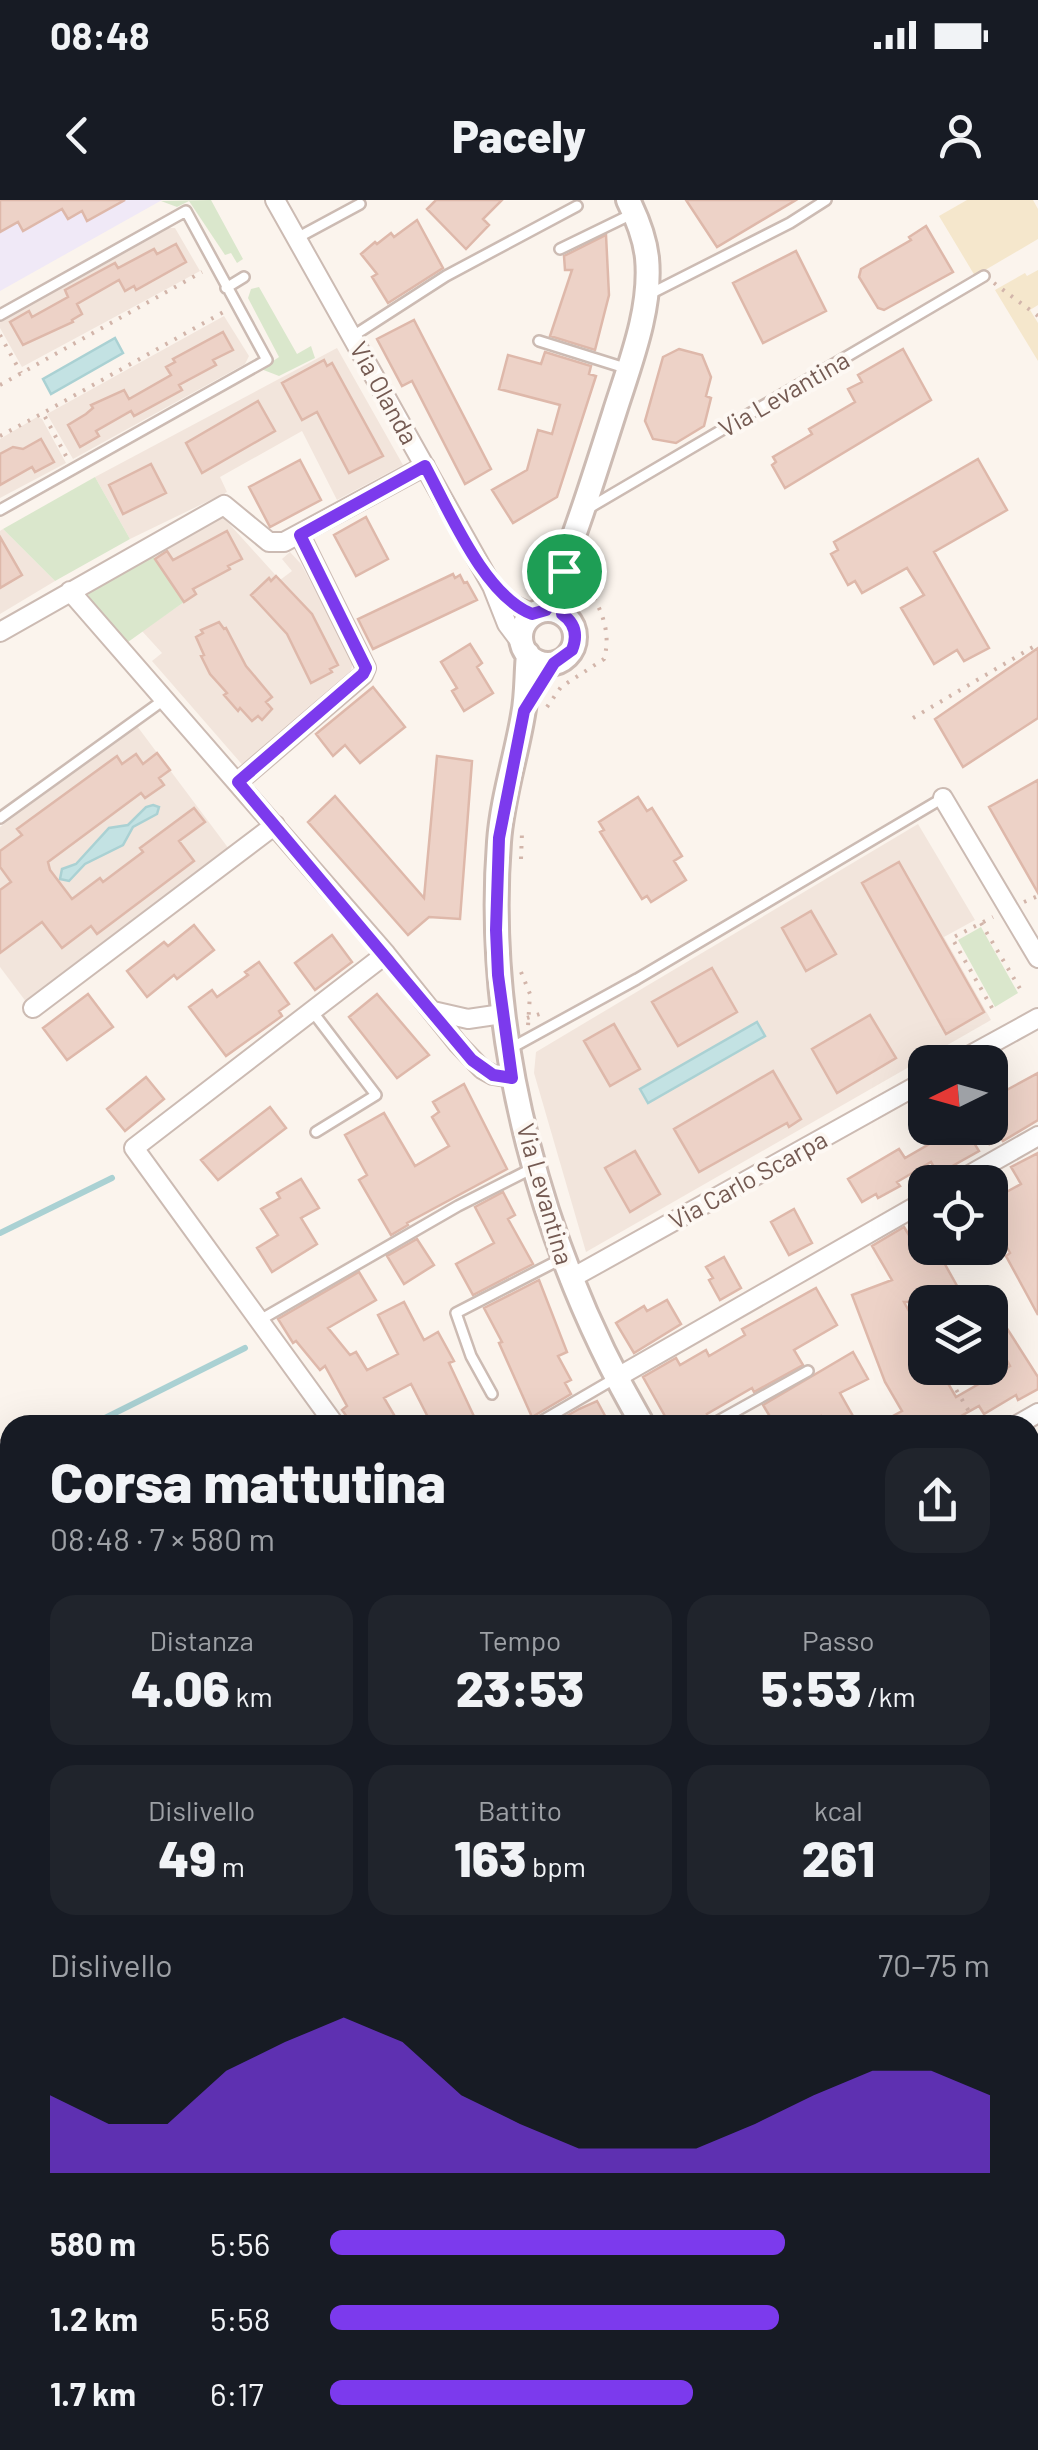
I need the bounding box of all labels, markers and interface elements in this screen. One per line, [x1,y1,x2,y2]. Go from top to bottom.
text: 08:48 [50,12,150,58]
icon: back [50,108,105,163]
text: Pacely [452,108,586,162]
icon: person [933,108,988,163]
street label: Via Olanda [344,336,425,449]
street label: Via Levantina [713,344,854,443]
pin [522,529,607,614]
icon: arrive [537,544,592,599]
north arrow [908,1045,1008,1145]
map controls [908,1045,1008,1385]
street label: Via Levantina [511,1120,580,1268]
street label: Via Carlo Scarpa [663,1123,832,1235]
button: locate [908,1165,1008,1265]
button: layers [908,1285,1008,1385]
text: Corsa mattutina [50,1448,446,1514]
button: share [885,1448,990,1553]
text: 08:48 · 7 × 580 m [50,1519,275,1557]
text: Distanza [150,1623,254,1657]
text: Tempo [479,1623,561,1657]
text: Passo [802,1623,875,1657]
text: 4.06 [131,1657,230,1717]
text: 23:53 [456,1657,584,1717]
text: 5:53 [761,1657,862,1717]
text: km [230,1679,273,1713]
text: /km [862,1679,916,1713]
text: Dislivello [148,1793,255,1827]
text: Battito [478,1793,562,1827]
text: kcal [814,1793,863,1827]
text: 49 [158,1827,216,1887]
text: 163 [454,1827,526,1887]
text: 261 [802,1827,875,1887]
text: m [216,1849,245,1883]
text: bpm [526,1849,586,1883]
text: Dislivello [50,1945,173,1983]
text: 70–75 m [878,1945,990,1983]
text: 580 m [50,2224,136,2262]
text: 5:56 [210,2224,270,2262]
text: 1.2 km [50,2299,138,2337]
text: 5:58 [210,2299,270,2337]
text: 1.7 km [50,2374,136,2412]
text: 6:17 [210,2374,264,2412]

